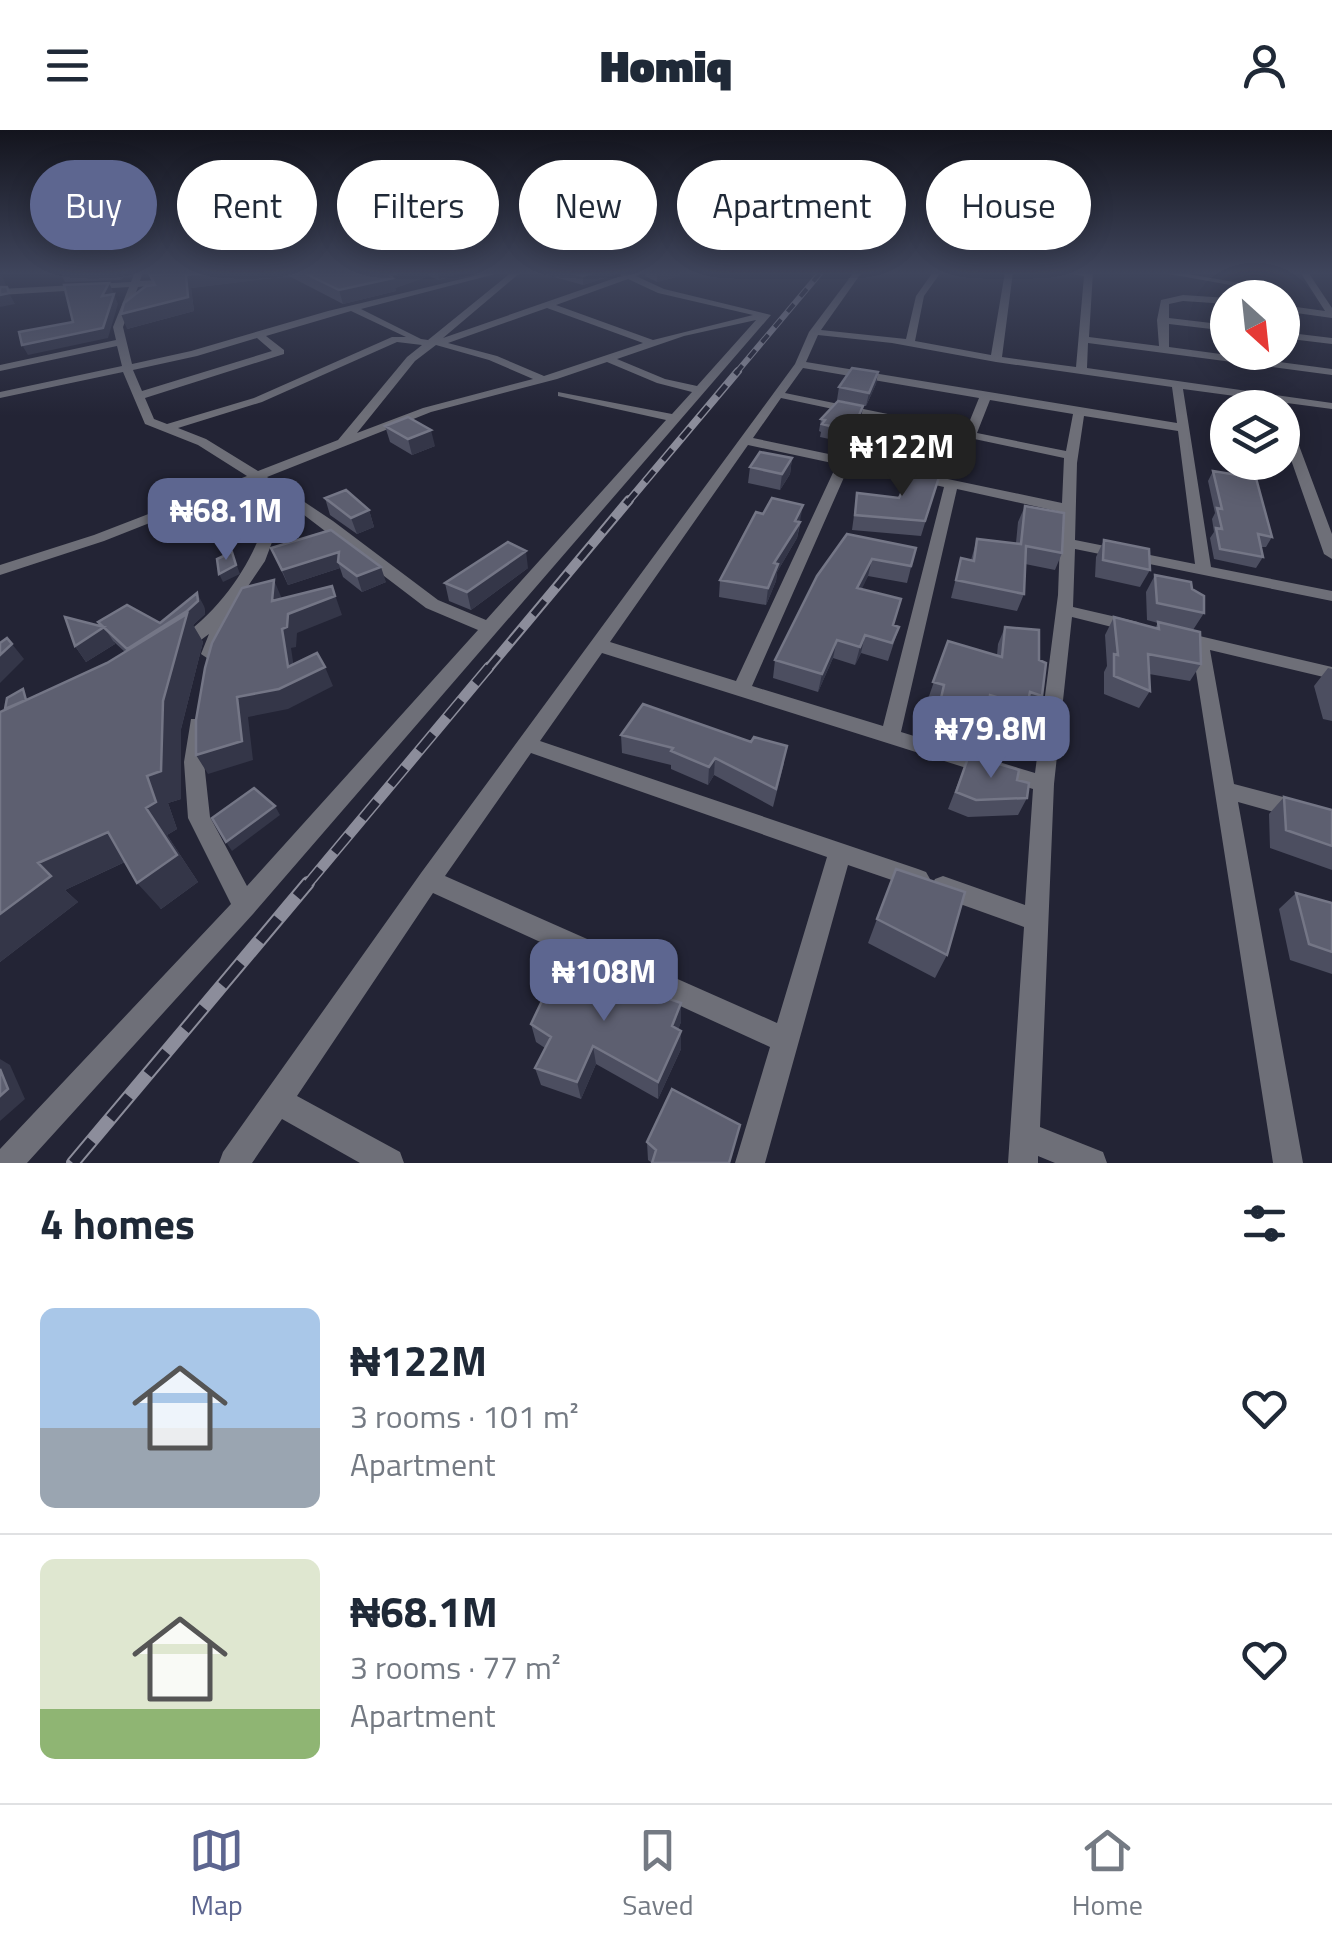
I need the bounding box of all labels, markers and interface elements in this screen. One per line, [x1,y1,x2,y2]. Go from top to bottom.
text: Homiq [600,31,732,99]
icon: menu [40,38,95,93]
icon: person [1237,38,1292,93]
chip: Buy [30,160,157,250]
chip: Rent [177,160,317,250]
chip: Filters [337,160,499,250]
chip: New [519,160,657,250]
chip: Apartment [677,160,906,250]
chip: House [926,160,1091,250]
north arrow [1210,280,1300,370]
map controls [1210,280,1300,480]
button: layers [1210,390,1300,480]
pin: ₦122M [832,414,972,499]
text: ₦122M [850,422,954,470]
pin: ₦68.1M [145,478,307,563]
text: ₦68.1M [170,486,282,534]
pin: ₦79.8M [910,696,1072,781]
text: ₦79.8M [935,704,1047,752]
pin: ₦108M [534,939,674,1024]
text: ₦108M [552,947,656,995]
text: 4 homes [40,1191,195,1255]
icon: filters [1237,1196,1292,1251]
text: ₦122M [350,1328,487,1392]
icon: home [120,1348,240,1468]
icon: heart [1237,1381,1292,1436]
text: 3 rooms · 101 m² [350,1392,579,1440]
text: Apartment [350,1440,496,1488]
text: ₦68.1M [350,1579,498,1643]
icon: home [120,1599,240,1719]
icon: heart [1237,1632,1292,1687]
text: 3 rooms · 77 m² [350,1643,561,1691]
text: Apartment [350,1691,496,1739]
tab: Map [189,1823,244,1926]
tab: Saved [622,1823,694,1926]
tab: Home [1072,1823,1143,1926]

